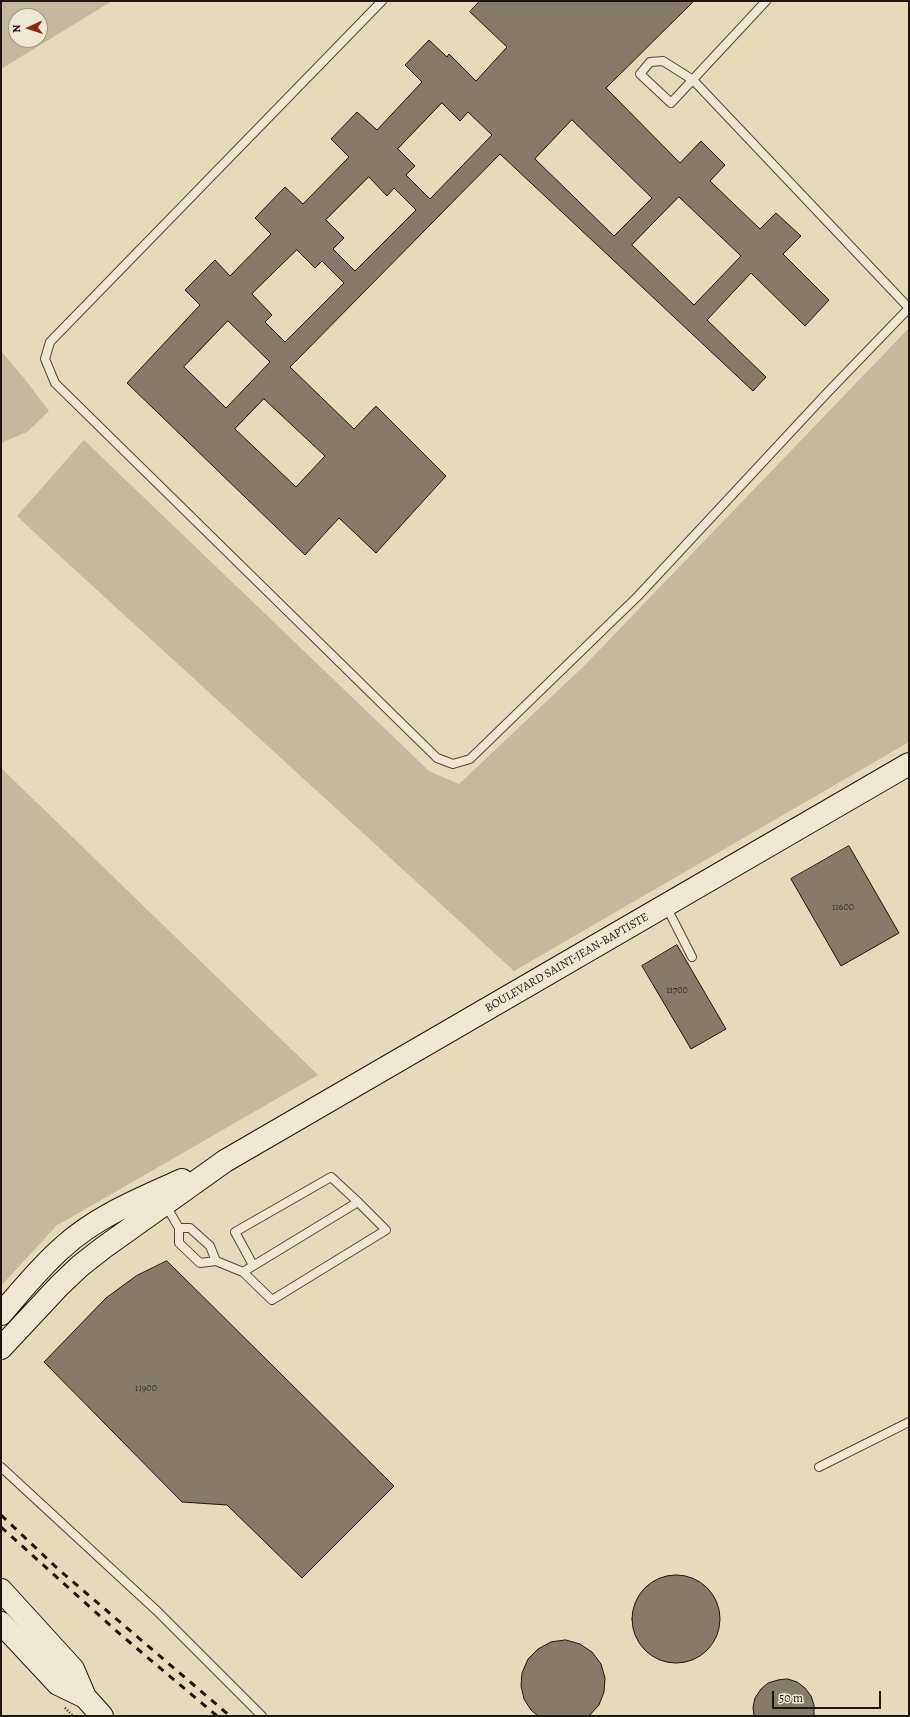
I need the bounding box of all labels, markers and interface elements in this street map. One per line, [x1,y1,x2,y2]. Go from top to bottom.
north arrow [8,8,48,48]
text: N [9,24,24,33]
house number: 11600 [832,902,854,914]
street label: BOULEVARD SAINT-JEAN-BAPTISTE [483,910,651,1016]
house number: 11700 [666,985,688,997]
house number: 11900 [135,1383,157,1395]
scale bar [774,1683,883,1709]
text: 50 m [779,1690,803,1706]

